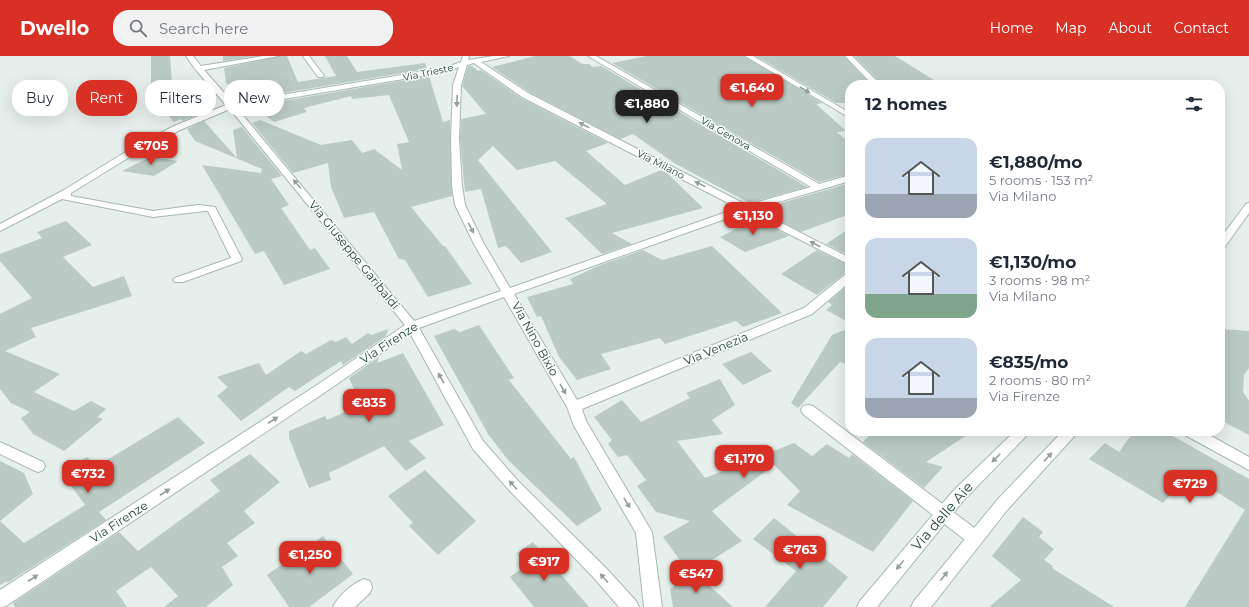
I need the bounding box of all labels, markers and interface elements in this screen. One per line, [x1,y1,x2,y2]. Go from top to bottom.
search box [113,10,393,46]
text: Dwello [20,17,89,40]
icon: search [127,17,149,39]
text: Search here [159,19,248,38]
text: Home [990,19,1033,37]
text: Map [1055,19,1086,37]
text: About [1108,19,1152,37]
text: Contact [1174,19,1229,37]
street label: Via Trieste [402,61,454,84]
pin: €1,640 [719,74,785,108]
text: €1,640 [729,79,775,95]
chip: Buy [12,80,68,116]
chip: Rent [76,80,137,116]
chip: Filters [145,80,216,116]
chip: New [224,80,284,116]
one-way arrow [800,86,811,93]
pin: €1,880 [614,90,680,124]
icon: filters [1183,93,1205,115]
text: 12 homes [865,94,947,114]
one-way arrow [454,95,460,108]
text: €1,880 [624,95,670,111]
street label: Via Genova [698,114,753,153]
one-way arrow [578,122,590,128]
pin: €705 [127,132,175,166]
text: €705 [134,137,168,153]
street label: Via Milano [635,147,687,182]
text: €1,880/mo [989,152,1083,172]
icon: home [897,154,945,202]
text: 5 rooms · 153 m² [989,172,1093,188]
one-way arrow [292,179,301,190]
one-way arrow [694,181,705,187]
text: Via Milano [989,188,1056,204]
street label: Via Giuseppe Garibaldi [306,197,403,312]
pin: €1,130 [720,202,786,236]
text: €1,130 [733,207,773,223]
one-way arrow [468,222,474,234]
one-way arrow [810,240,821,247]
text: €1,130/mo [989,252,1076,272]
icon: home [897,254,945,302]
text: 3 rooms · 98 m² [989,272,1090,288]
text: Via Milano [989,288,1056,304]
street label: Via Nino Bixio [509,299,562,379]
street label: Via Firenze [357,318,420,367]
street label: Via Venezia [681,329,750,368]
text: €835/mo [989,352,1068,372]
icon: home [897,354,945,402]
one-way arrow [437,372,444,384]
text: 2 rooms · 80 m² [989,372,1091,388]
one-way arrow [560,383,567,395]
text: Via Firenze [989,388,1060,404]
pin: €835 [345,389,393,423]
text: €835 [352,394,386,410]
one-way arrow [268,417,279,424]
pin: €1,170 [711,445,777,479]
text: €1,170 [724,450,764,466]
one-way arrow [1043,452,1052,462]
one-way arrow [991,453,1000,462]
pin: €732 [64,460,112,494]
text: €732 [71,465,105,481]
pin: €729 [1166,470,1214,504]
text: €729 [1173,475,1207,491]
street label: Via delle Aie [907,478,977,554]
one-way arrow [508,480,518,490]
one-way arrow [160,488,170,496]
street label: Via Firenze [87,497,150,546]
one-way arrow [623,497,630,508]
pin: €763 [776,536,824,570]
pin: €1,250 [277,541,343,575]
text: €763 [783,541,817,557]
text: €1,250 [288,546,332,562]
pin: €917 [520,548,568,582]
text: €917 [528,553,560,569]
pin: €547 [672,560,720,594]
one-way arrow [896,560,905,571]
text: €547 [679,565,713,581]
one-way arrow [940,571,949,582]
one-way arrow [600,573,609,583]
one-way arrow [27,575,38,582]

